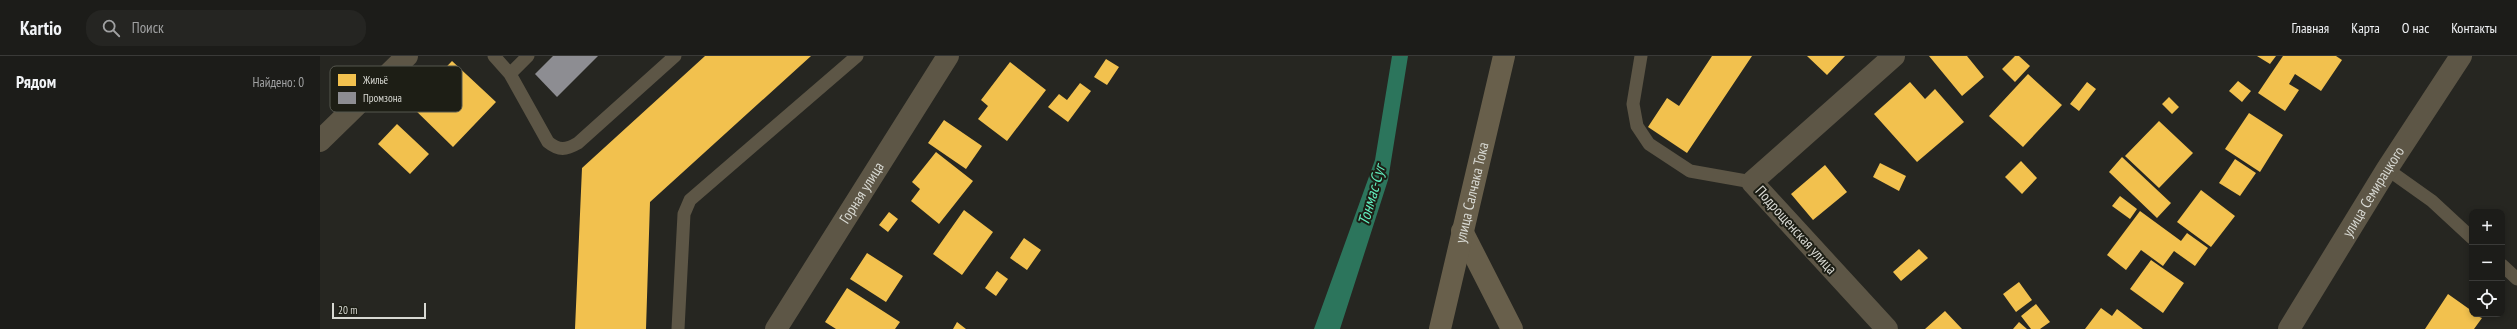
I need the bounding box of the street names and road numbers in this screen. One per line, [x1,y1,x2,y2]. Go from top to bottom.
street label: улица Салчака Тока [1450,140,1492,245]
street label: улица Семирацкого [2338,143,2408,240]
street label: Горная улица [835,158,888,227]
street label: Подрощенская улица [1752,181,1841,278]

